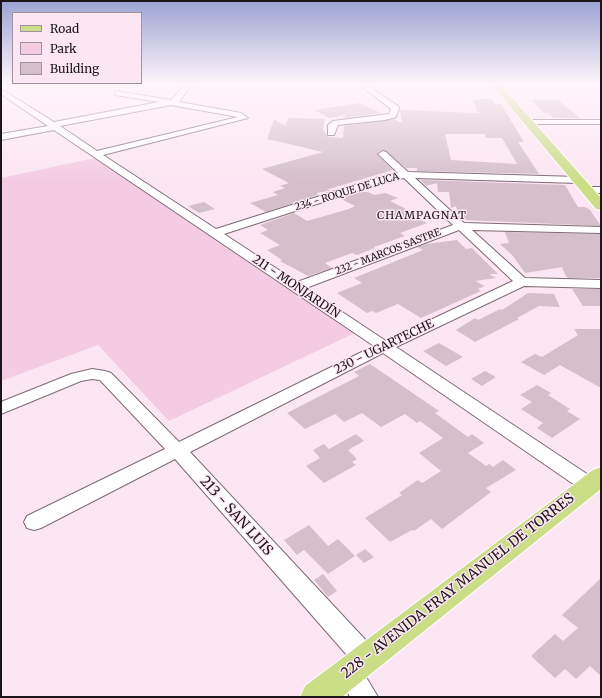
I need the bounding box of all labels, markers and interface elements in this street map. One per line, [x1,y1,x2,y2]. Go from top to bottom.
legend [12,12,142,84]
text: Road [50,21,79,36]
text: Park [50,41,77,56]
text: Building [50,61,99,76]
street label: 234 - ROQUE DE LUCA [293,170,401,214]
district label: CHAMPAGNAT [377,209,467,223]
street label: 232 - MARCOS SASTRE [333,226,443,278]
street label: 211 - MONJARDÍN [249,252,343,322]
street label: 230 - UGARTECHE [332,317,436,377]
street label: 213 - SAN LUIS [196,473,276,559]
street label: 228 - AVENIDA FRAY MANUEL DE TORRES [338,490,578,682]

